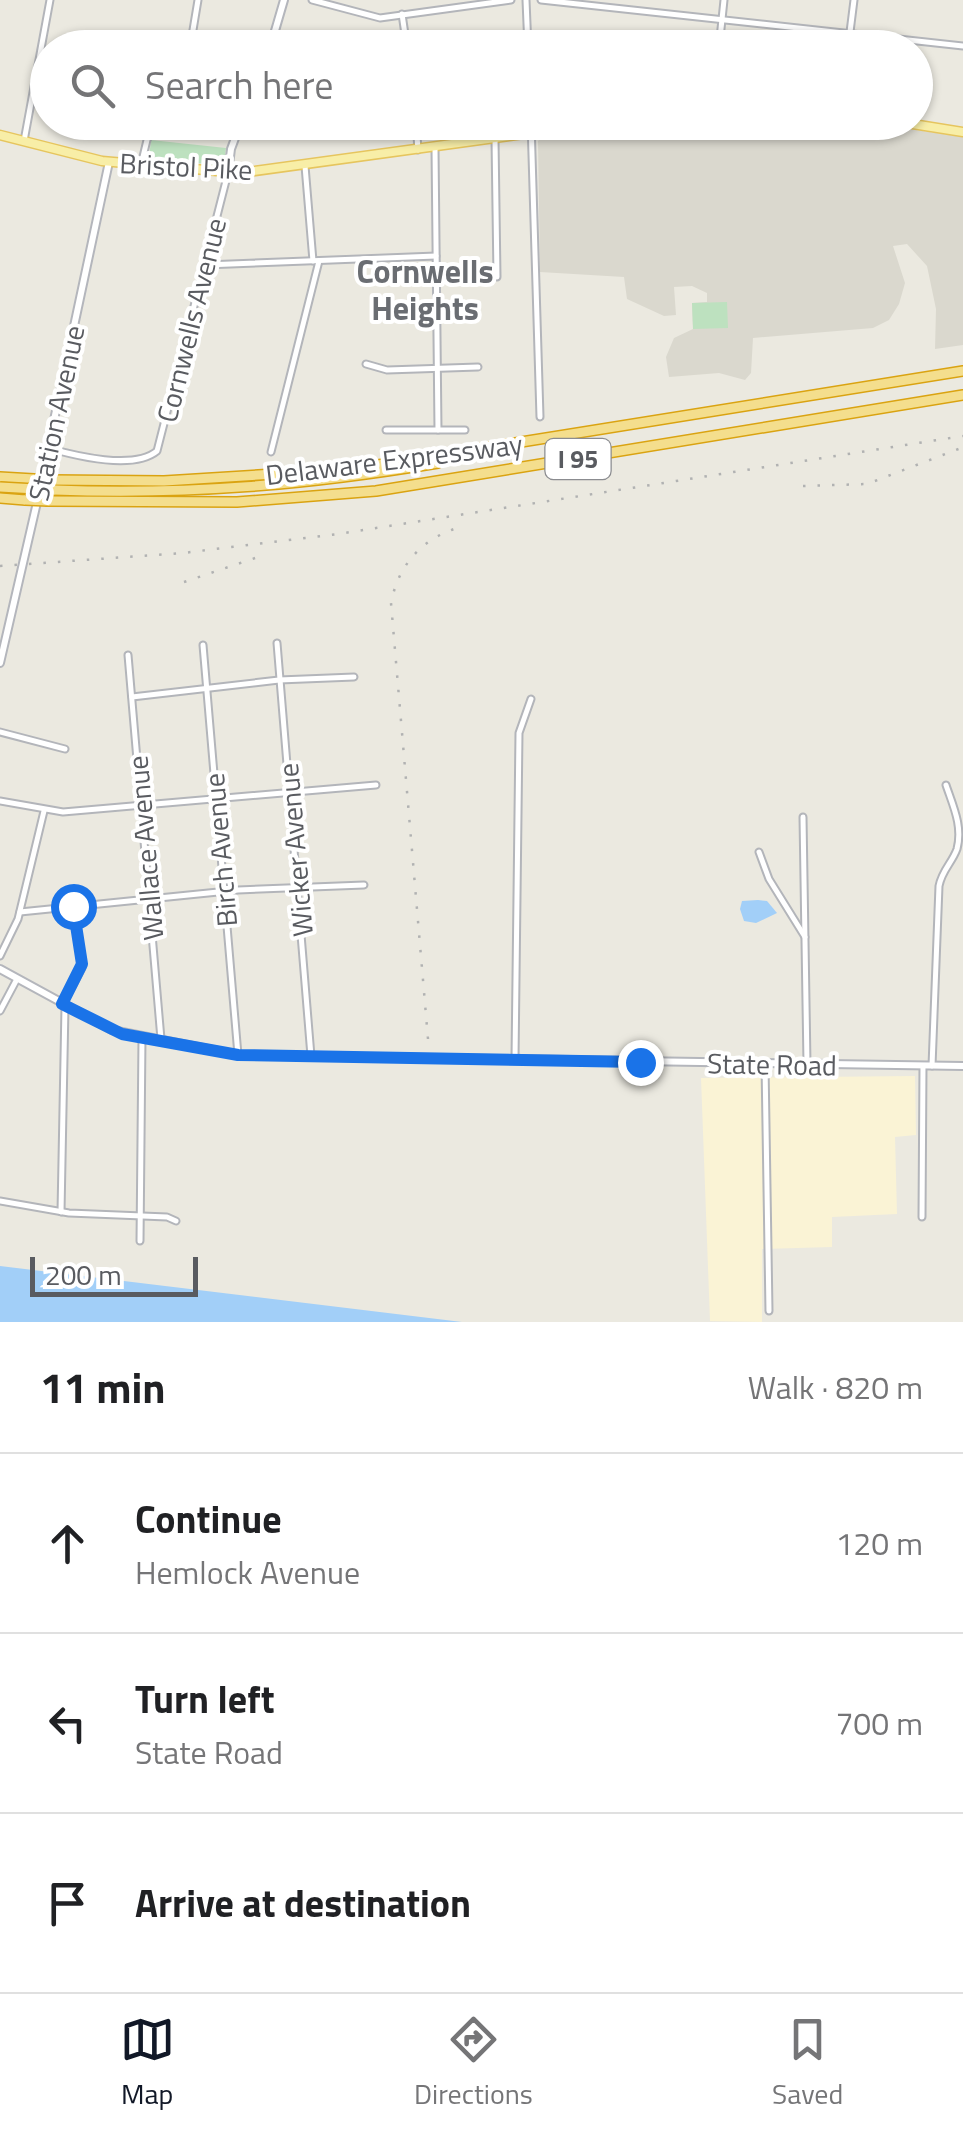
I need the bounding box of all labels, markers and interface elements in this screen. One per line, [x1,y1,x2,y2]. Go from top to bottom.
search box [30,30,933,140]
text: Search here [145,56,333,114]
icon: search [65,58,120,113]
street label: Bristol Pike [118,141,254,191]
street label: Cornwells Avenue [145,213,237,427]
district label: Cornwells Heights [356,247,494,332]
street label: Station Avenue [16,321,96,505]
street label: Delaware Expressway [263,422,525,496]
road number: I 95 [546,439,610,479]
street label: Wallace Avenue [116,754,174,942]
street label: Wicker Avenue [266,762,324,938]
street label: Birch Avenue [192,772,248,928]
route start [51,884,97,930]
route end [618,1040,664,1086]
street label: State Road [707,1041,837,1087]
scale bar [30,1252,198,1296]
text: 200 m [45,1253,122,1296]
text: 11 min [40,1355,166,1419]
text: Walk · 820 m [748,1363,923,1411]
text: Continue [135,1490,282,1548]
icon: ahead [40,1516,95,1571]
text: 120 m [835,1519,923,1567]
text: Hemlock Avenue [135,1548,360,1596]
text: Turn left [135,1670,275,1728]
icon: left [40,1696,95,1751]
text: 700 m [835,1699,923,1747]
text: State Road [135,1728,283,1776]
text: Arrive at destination [135,1874,471,1932]
icon: arrive [40,1876,95,1931]
tab: Map [120,2012,175,2115]
tab: Directions [414,2012,533,2115]
tab: Saved [772,2012,843,2115]

